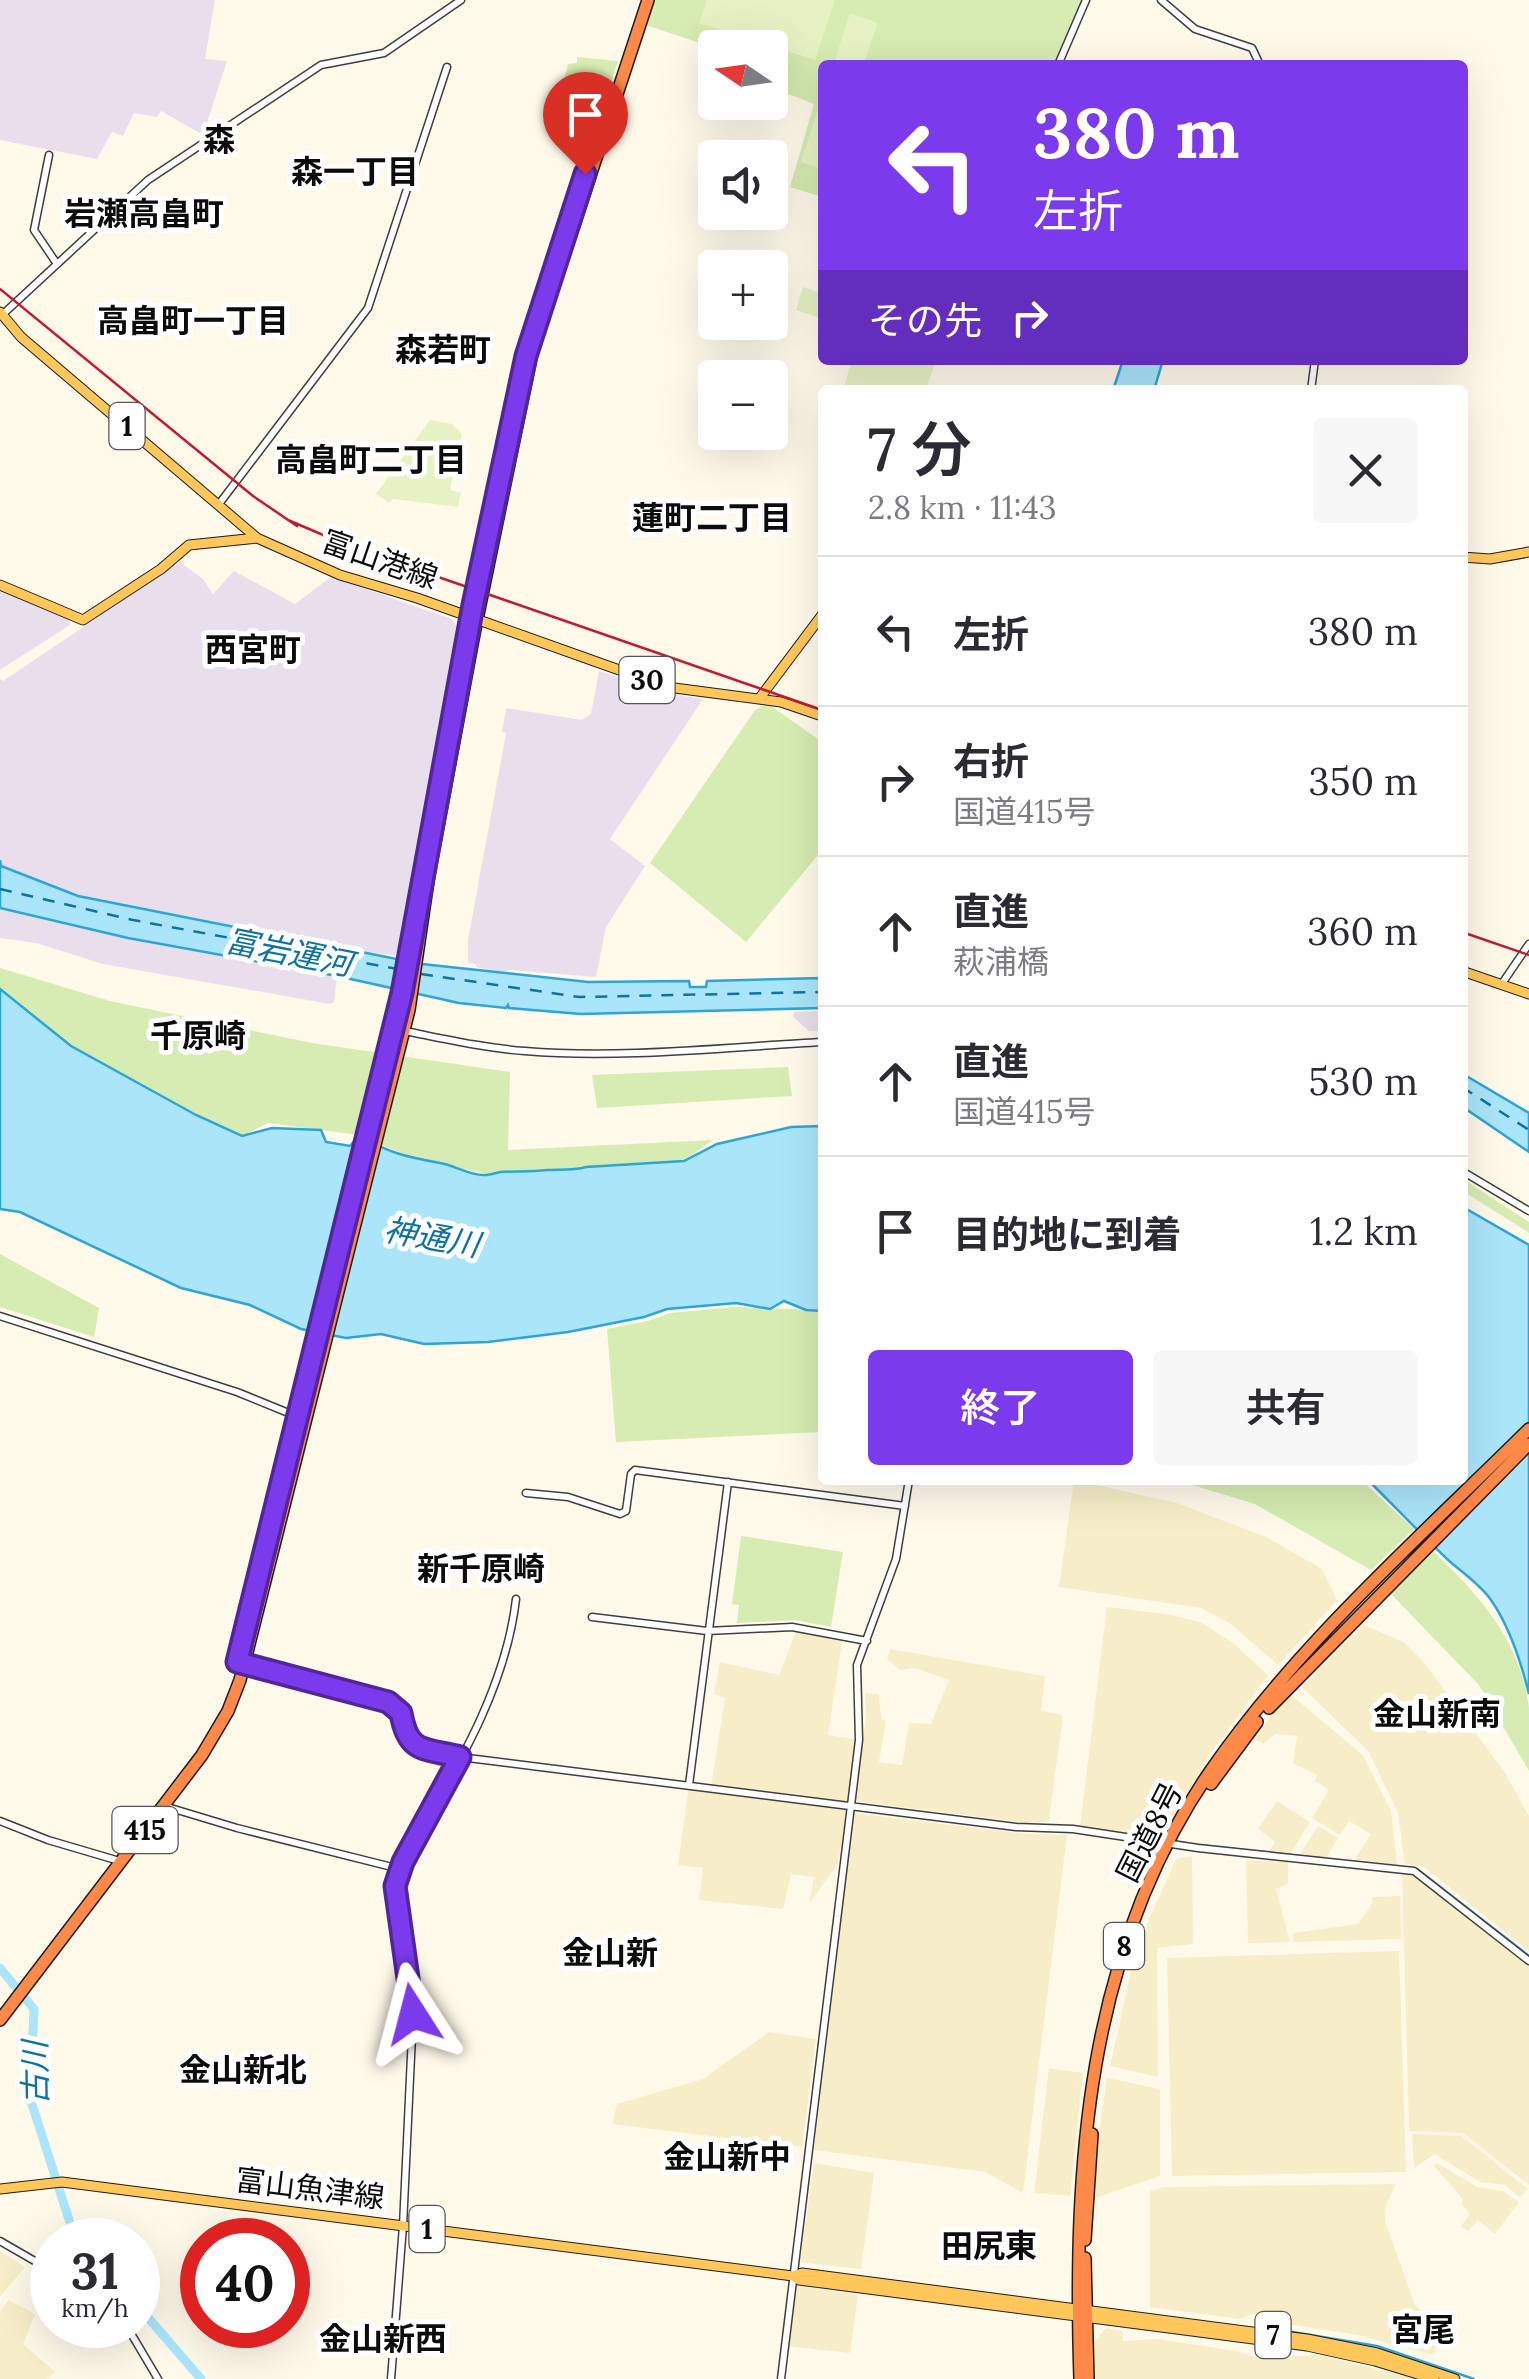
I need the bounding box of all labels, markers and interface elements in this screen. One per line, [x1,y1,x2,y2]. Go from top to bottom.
north arrow [698,30,788,120]
map controls [698,30,788,450]
pin [543,72,628,175]
icon: arrive [558,87,613,142]
text: 380 m [1033,88,1240,177]
icon: left [868,100,998,230]
district label: 森 [203,119,235,160]
button: sound [698,140,788,230]
district label: 森一丁目 [291,151,419,192]
text: 左折 [1033,182,1123,239]
district label: 岩瀬高畠町 [64,193,224,234]
button: + [698,250,788,340]
icon: right [1002,290,1057,345]
text: その先 [868,296,982,344]
district label: 高畠町一丁目 [97,300,289,341]
district label: 森若町 [395,329,491,370]
button: − [698,360,788,450]
road number: 1 [110,403,144,449]
text: 7 分 [868,411,972,487]
button: close [1313,418,1418,523]
district label: 高畠町二丁目 [275,439,467,480]
text: 2.8 km · 11:43 [868,487,1057,528]
district label: 蓮町二丁目 [632,497,792,538]
street label: 富山港線 [317,522,443,596]
icon: left [868,604,923,659]
text: 380 m [1308,607,1418,655]
text: 左折 [953,610,1029,658]
district label: 西宮町 [205,629,301,670]
road number: 30 [620,657,674,703]
text: 右折 [953,737,1029,785]
icon: right [868,754,923,809]
text: 350 m [1309,757,1418,805]
text: 国道415号 [953,791,1095,832]
text: 直進 [953,887,1029,935]
icon: ahead [868,904,923,959]
text: 360 m [1307,907,1418,955]
water label: 富岩運河 [222,920,362,985]
text: 萩浦橋 [953,941,1049,982]
district label: 千原崎 [150,1015,246,1056]
text: 直進 [953,1037,1029,1085]
icon: ahead [868,1054,923,1109]
text: 530 m [1309,1057,1418,1105]
text: 国道415号 [953,1091,1095,1132]
icon: arrive [868,1204,923,1259]
text: 1.2 km [1310,1207,1418,1255]
water label: 神通川 [381,1208,486,1266]
text: 目的地に到着 [953,1210,1181,1258]
button: 終了 [868,1350,1133,1465]
button: 共有 [1153,1350,1418,1465]
district label: 新千原崎 [417,1548,545,1589]
district label: 金山新南 [1373,1693,1501,1734]
street label: 国道8号 [1108,1776,1190,1888]
road number: 415 [112,1807,178,1853]
road number: 8 [1104,1923,1144,1969]
district label: 金山新 [562,1932,658,1973]
position arrow [361,1962,465,2066]
water label: 古川 [14,2038,56,2105]
district label: 金山新北 [179,2049,307,2090]
district label: 金山新中 [663,2136,791,2177]
street label: 富山魚津線 [233,2160,387,2216]
road number: 1 [410,2206,444,2252]
speed limit sign: 40 [180,2218,310,2348]
district label: 田尻東 [941,2225,1037,2266]
text: 31 [71,2239,119,2303]
text: km/h [61,2292,129,2324]
district label: 宮尾 [1391,2309,1455,2350]
road number: 7 [1256,2312,1290,2358]
district label: 金山新西 [319,2318,447,2359]

